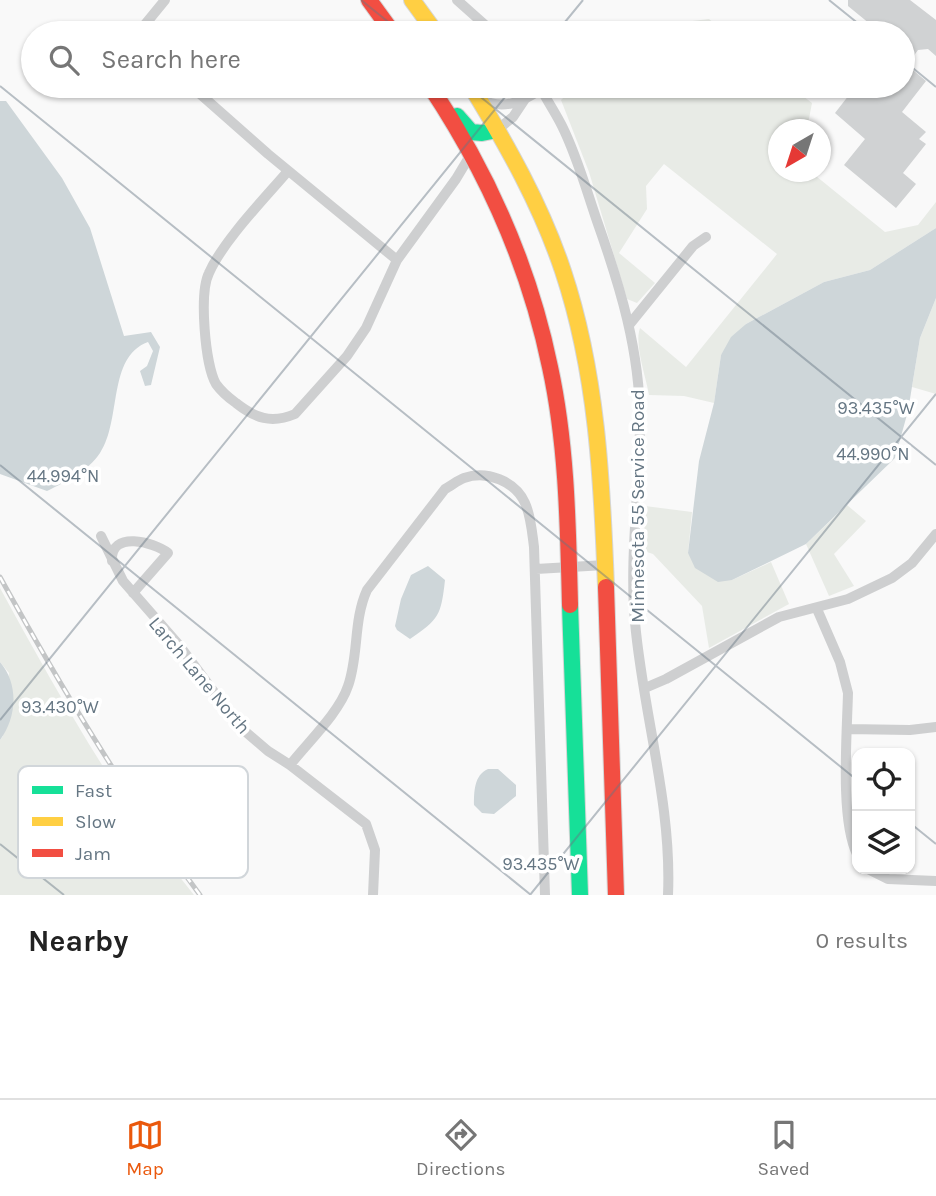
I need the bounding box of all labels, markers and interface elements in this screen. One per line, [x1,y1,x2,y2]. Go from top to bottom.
search box [21,21,915,98]
icon: search [45,41,83,79]
text: Search here [101,44,241,75]
north arrow [768,119,831,182]
street label: Minnesota 55 Service Road [627,389,649,623]
text: 93.435°W [837,397,915,419]
text: 44.990°N [836,443,910,465]
text: 44.994°N [27,465,99,487]
street label: Larch Lane North [144,613,255,739]
text: 93.430°W [21,696,99,718]
map controls [852,748,915,874]
button: locate [852,748,915,811]
legend [18,766,248,878]
text: Fast [75,780,112,802]
text: Slow [75,811,116,833]
button: layers [852,811,915,874]
text: Jam [75,843,111,865]
text: 93.435°W [502,853,580,875]
text: Nearby [28,923,128,959]
text: 0 results [816,927,908,954]
tab: Map [126,1116,164,1180]
tab: Directions [416,1116,505,1180]
tab: Saved [757,1116,810,1180]

